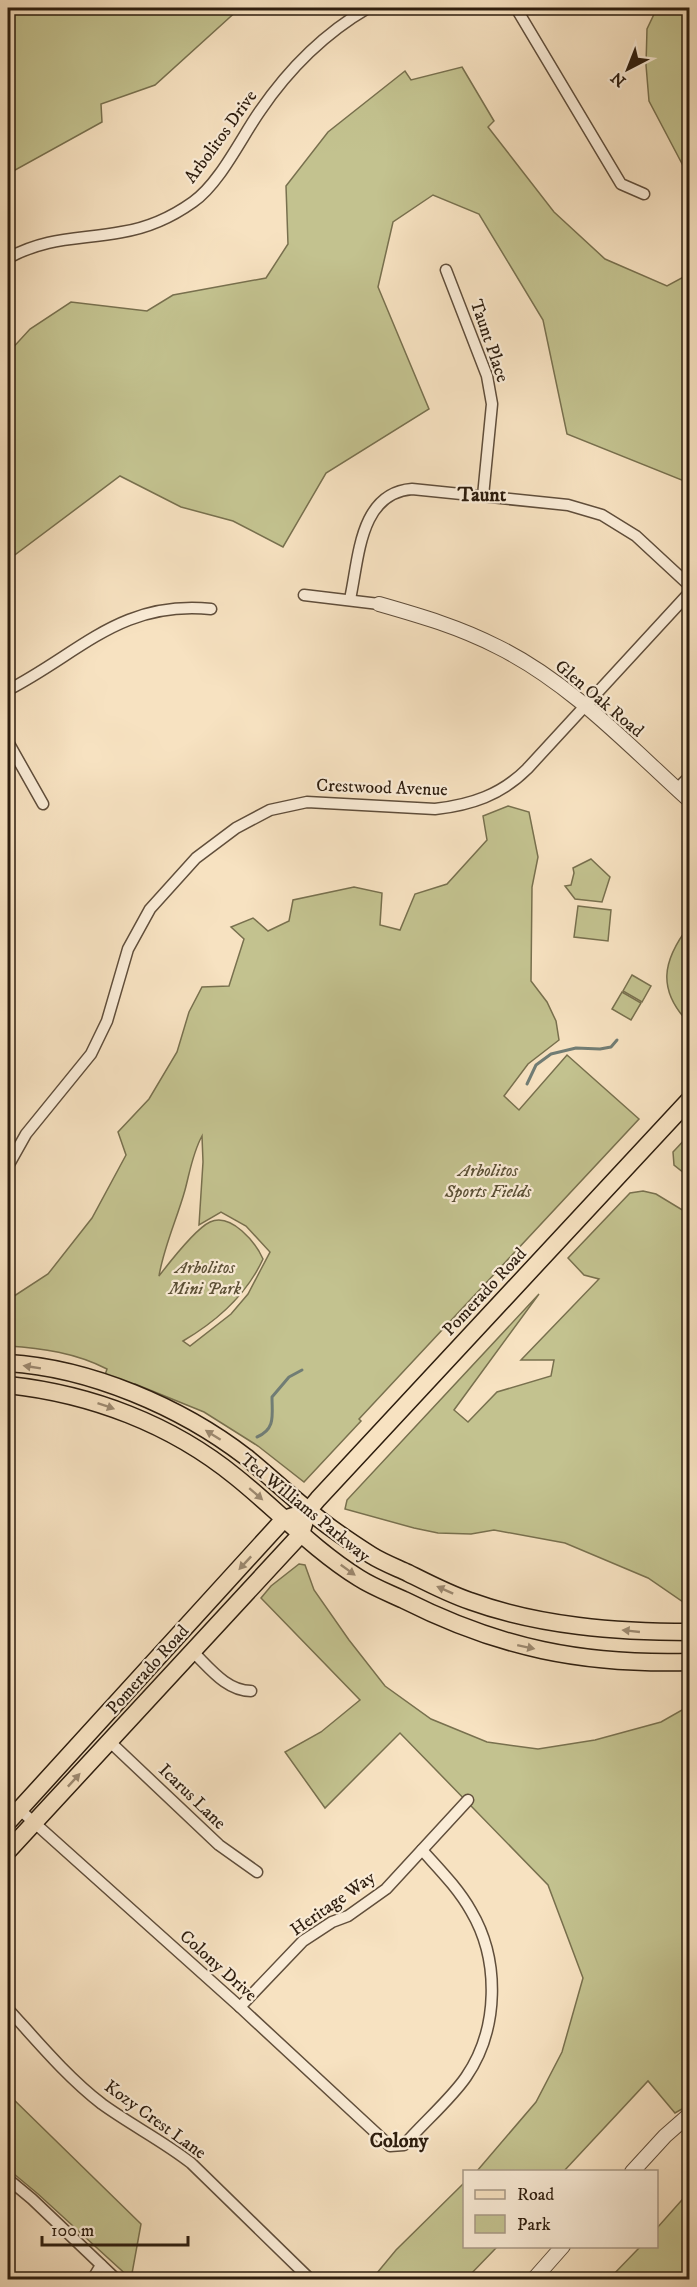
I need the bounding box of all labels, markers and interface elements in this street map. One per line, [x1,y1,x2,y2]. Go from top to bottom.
north arrow [598,39,658,99]
text: N [607,68,630,91]
street label: Arbolitos Drive [180,86,262,188]
street label: Taunt Place [465,297,513,385]
district label: Taunt [457,483,507,508]
street label: Glen Oak Road [550,656,648,742]
street label: Crestwood Avenue [316,775,448,801]
park label: Arbolitos Sports Fields [444,1160,532,1203]
street label: Pomerado Road [438,1243,532,1341]
park label: Arbolitos Mini Park [167,1257,242,1300]
one-way arrow [23,1362,42,1371]
one-way arrow [97,1401,115,1411]
one-way arrow [205,1429,221,1440]
street label: Ted Williams Parkway [236,1449,375,1567]
one-way arrow [248,1487,263,1500]
one-way arrow [238,1555,252,1570]
one-way arrow [340,1563,355,1575]
one-way arrow [436,1586,453,1595]
street label: Pomerado Road [102,1621,194,1719]
one-way arrow [622,1626,641,1636]
one-way arrow [516,1642,535,1652]
street label: Icarus Lane [154,1759,230,1835]
one-way arrow [67,1772,81,1787]
street label: Heritage Way [286,1866,380,1941]
street label: Colony Drive [175,1926,261,2006]
street label: Kozy Crest Lane [100,2076,210,2164]
district label: Colony [370,2129,429,2154]
legend [463,2170,658,2248]
text: Road [517,2184,554,2206]
scale bar [42,2209,188,2247]
text: Park [517,2214,551,2236]
text: 100 m [51,2220,94,2242]

